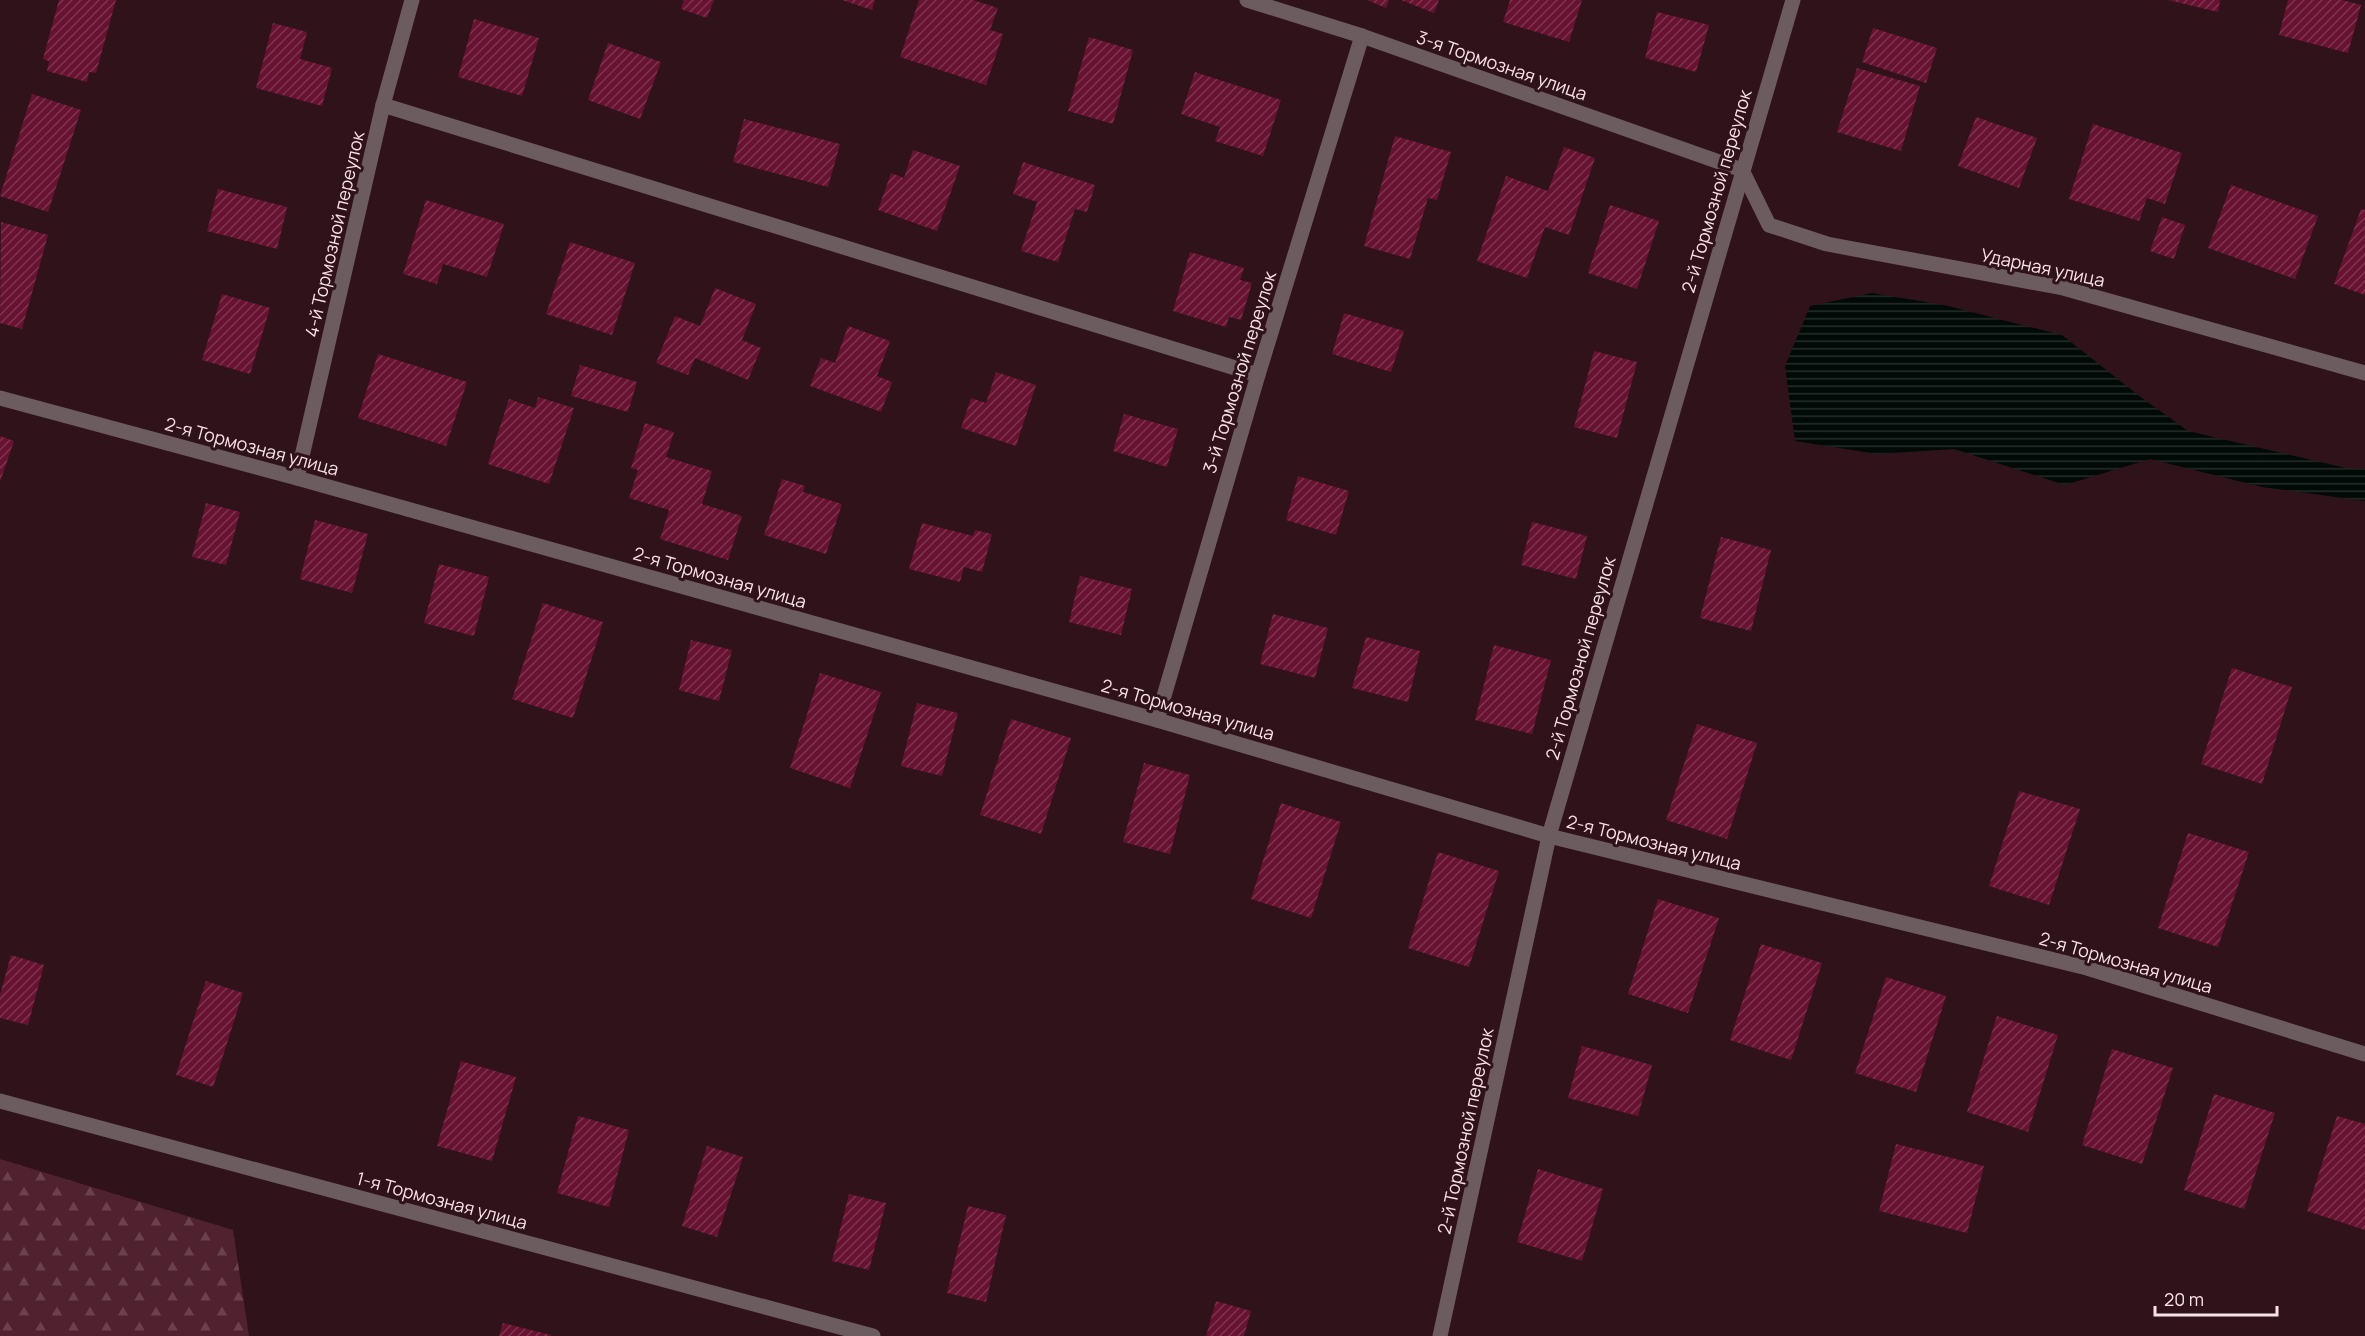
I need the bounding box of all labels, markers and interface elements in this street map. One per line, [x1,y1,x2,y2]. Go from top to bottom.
street label: 3-я Тормозная улица [1414,25,1590,105]
street label: 2-й Тормозной переулок [1675,86,1757,295]
street label: 4-й Тормозной переулок [299,128,370,339]
street label: Ударная улица [1979,242,2107,292]
street label: 3-й Тормозной переулок [1197,267,1281,476]
street label: 2-я Тормозная улица [162,411,342,481]
street label: 2-я Тормозная улица [631,541,809,613]
street label: 2-й Тормозной переулок [1539,553,1621,762]
street label: 2-я Тормозная улица [1099,673,1277,745]
street label: 2-я Тормозная улица [1564,809,1744,875]
street label: 2-я Тормозная улица [2037,926,2215,998]
street label: 2-й Тормозной переулок [1431,1025,1499,1236]
street label: 1-я Тормозная улица [354,1166,530,1234]
scale bar [2155,1279,2276,1317]
text: 20 m [2164,1287,2204,1311]

